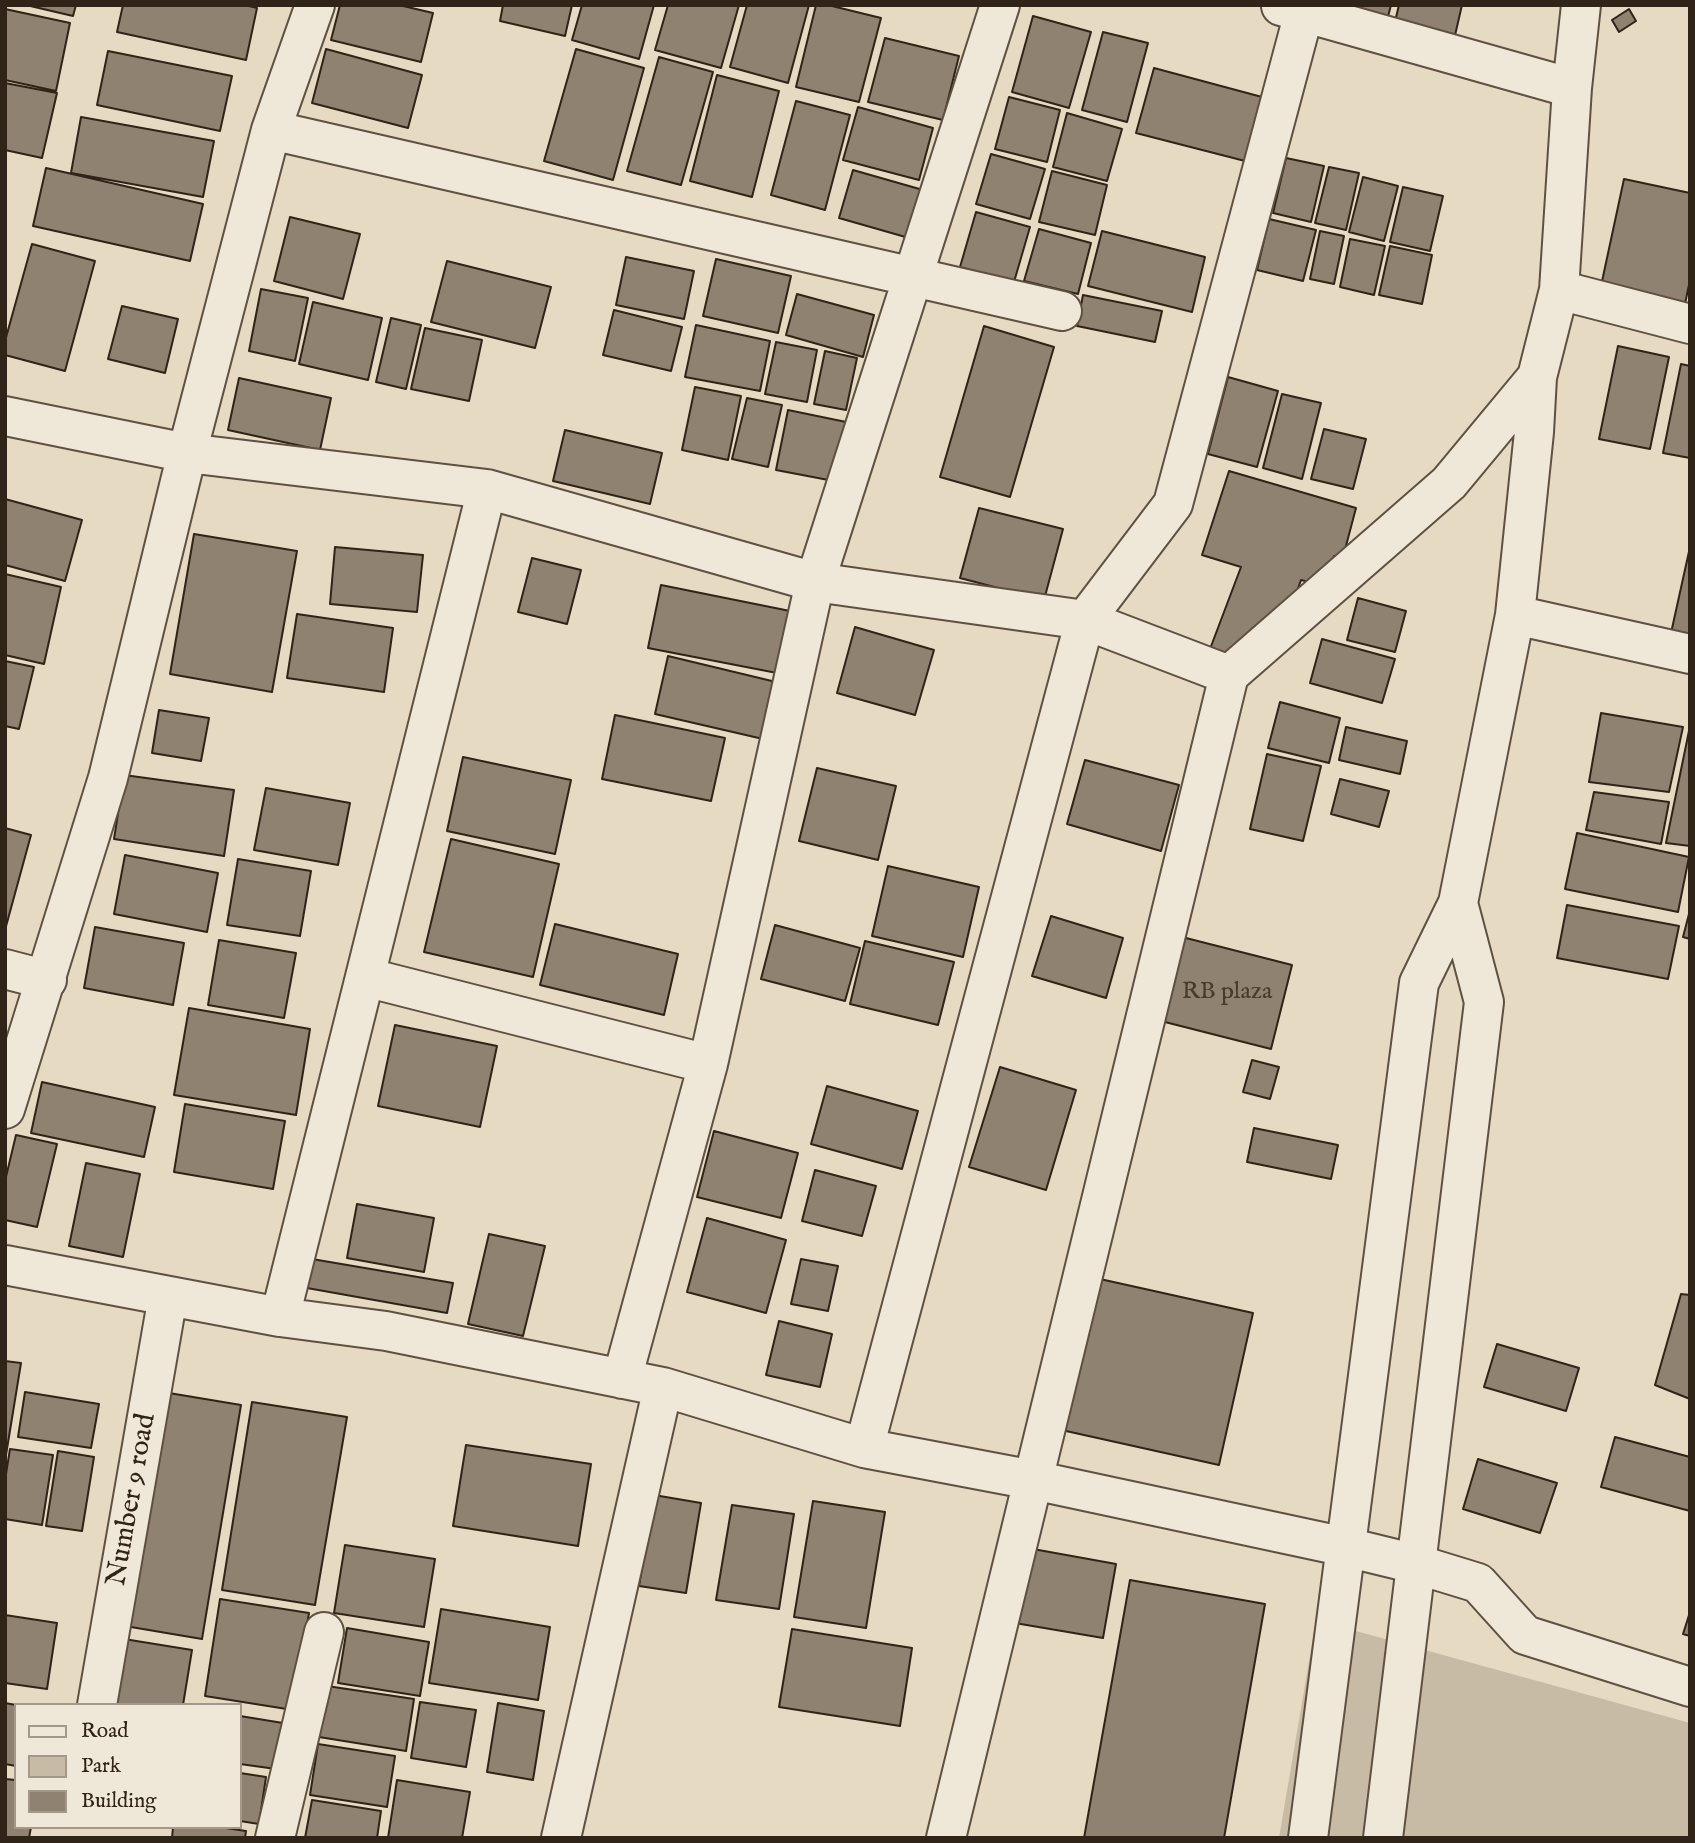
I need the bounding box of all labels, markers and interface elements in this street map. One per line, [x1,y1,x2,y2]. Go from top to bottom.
house number: RB plaza [1182,979,1272,1007]
street label: Number 9 road [101,1411,165,1589]
legend [14,1703,242,1829]
text: Road [81,1718,128,1745]
text: Park [81,1753,121,1780]
text: Building [81,1788,156,1815]

